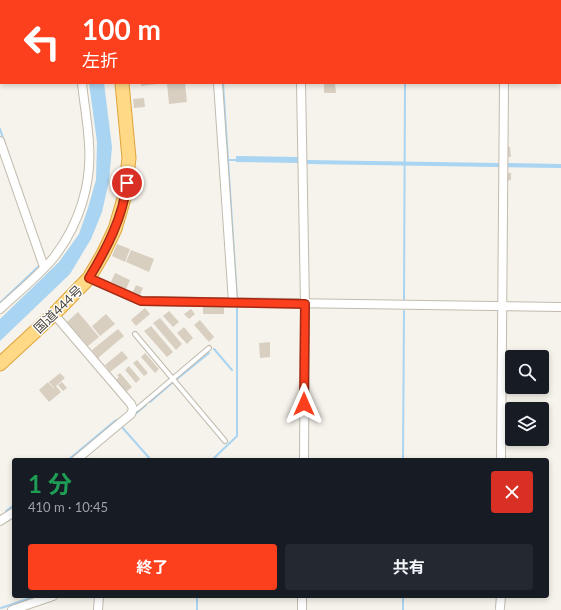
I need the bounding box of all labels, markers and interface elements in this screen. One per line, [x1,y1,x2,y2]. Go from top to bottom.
text: 100 m [82,12,161,46]
icon: left [16,16,68,68]
text: 左折 [82,49,118,71]
pin [110,166,144,200]
icon: arrive [116,172,138,194]
street label: 国道444号 [30,282,86,336]
map controls [505,350,549,446]
button: search [505,350,549,394]
position arrow [283,383,325,425]
button: layers [505,402,549,446]
text: 1 分 [28,469,72,498]
button: close [491,471,533,513]
text: 410 m · 10:45 [28,499,108,515]
button: 終了 [28,544,277,590]
button: 共有 [285,544,533,590]

